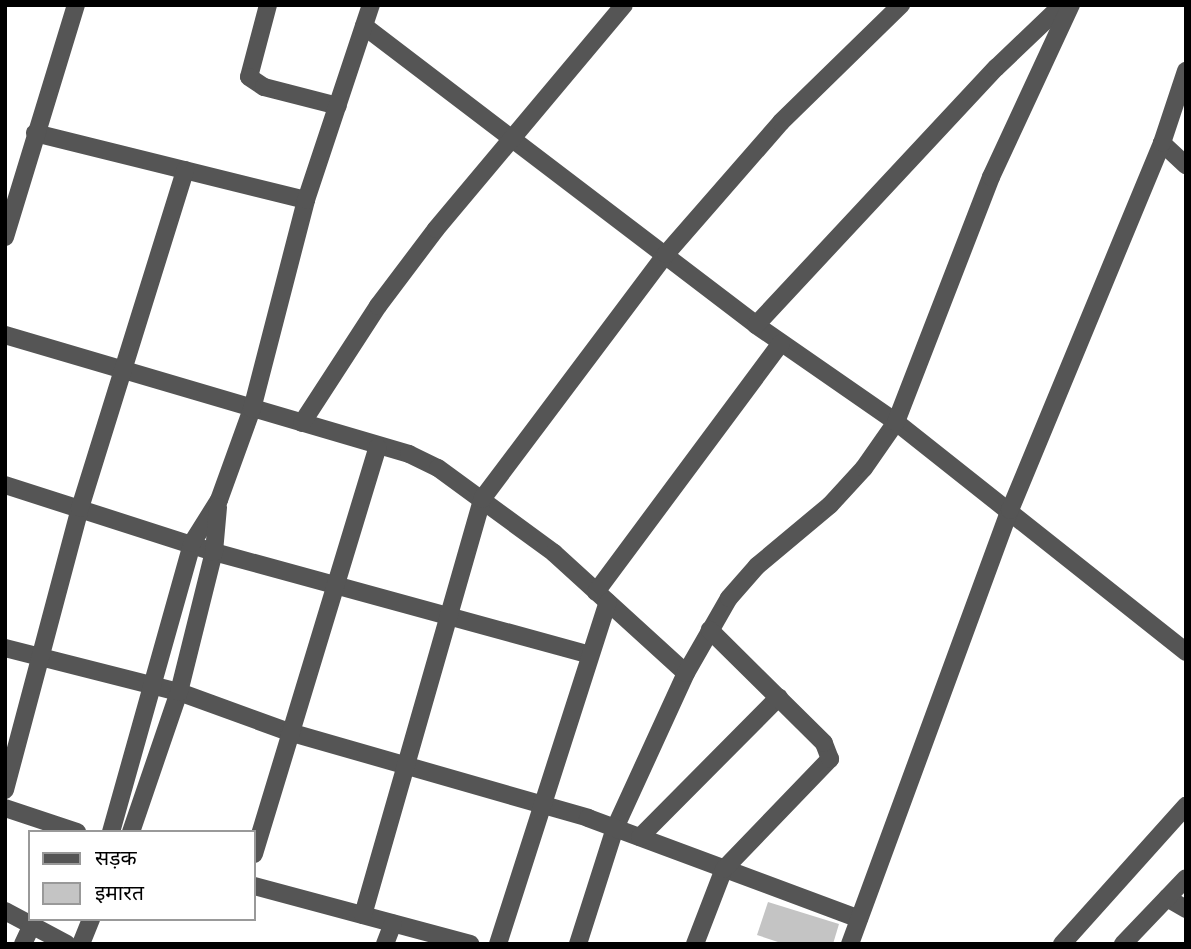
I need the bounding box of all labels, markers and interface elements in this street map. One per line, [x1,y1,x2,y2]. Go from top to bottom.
legend [28,830,256,921]
text: सड़क [95,843,137,871]
text: इमारत [95,878,144,906]

